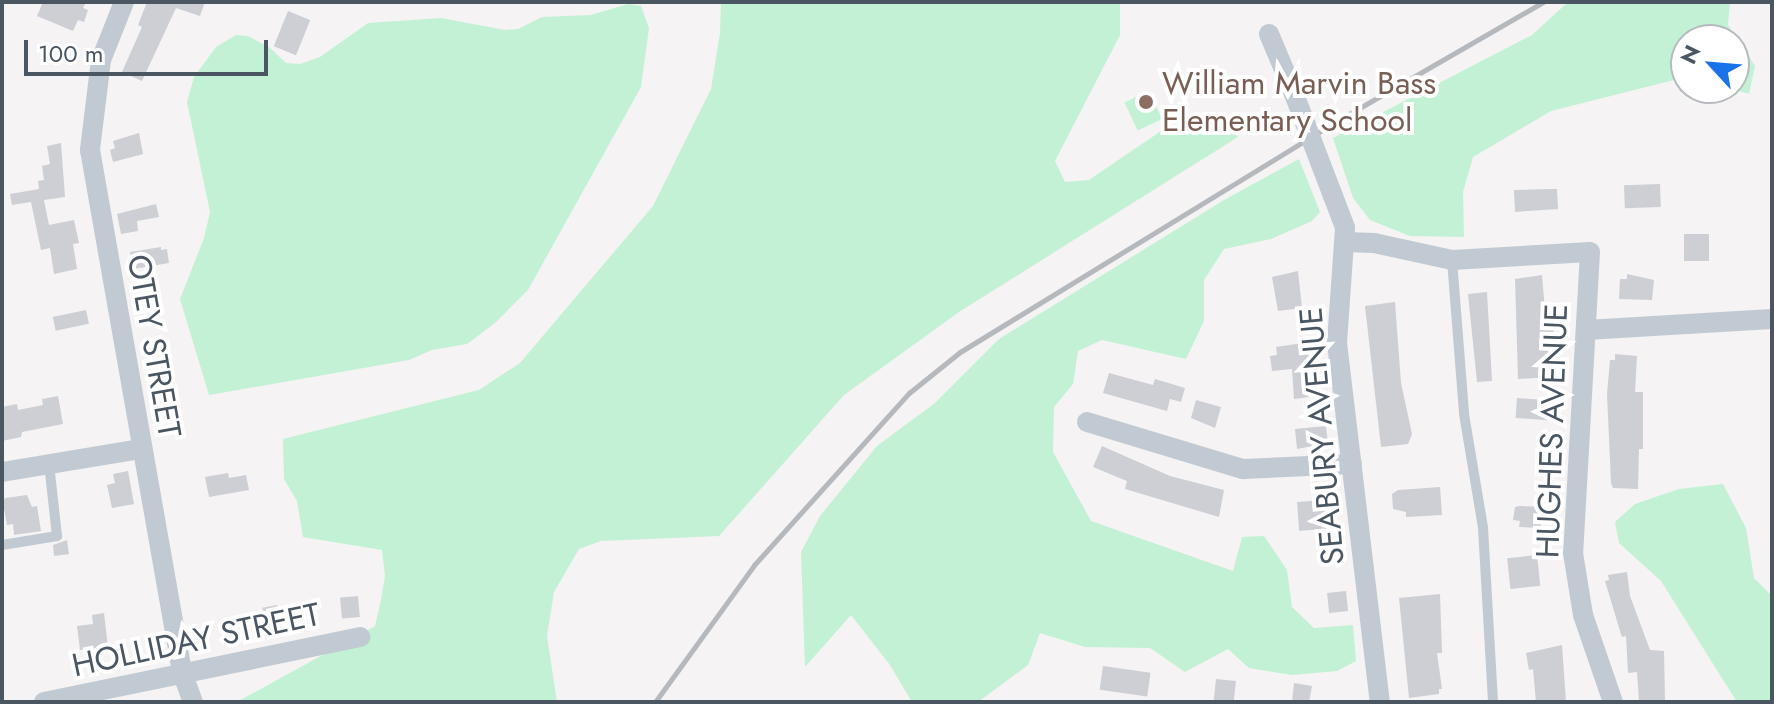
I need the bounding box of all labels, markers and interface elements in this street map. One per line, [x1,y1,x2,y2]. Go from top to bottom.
scale bar [28,24,272,74]
north arrow [1670,24,1750,104]
text: 100 m [38,36,104,71]
text: N [1672,39,1708,69]
place label: William Marvin Bass Elementary School [1162,65,1436,140]
marker: William Marvin Bass Elementary School [1137,93,1155,111]
street label: OTEY STREET [119,252,189,440]
street label: HUGHES AVENUE [1528,303,1576,559]
street label: SEABURY AVENUE [1292,305,1352,567]
street label: HOLLIDAY STREET [69,595,323,685]

